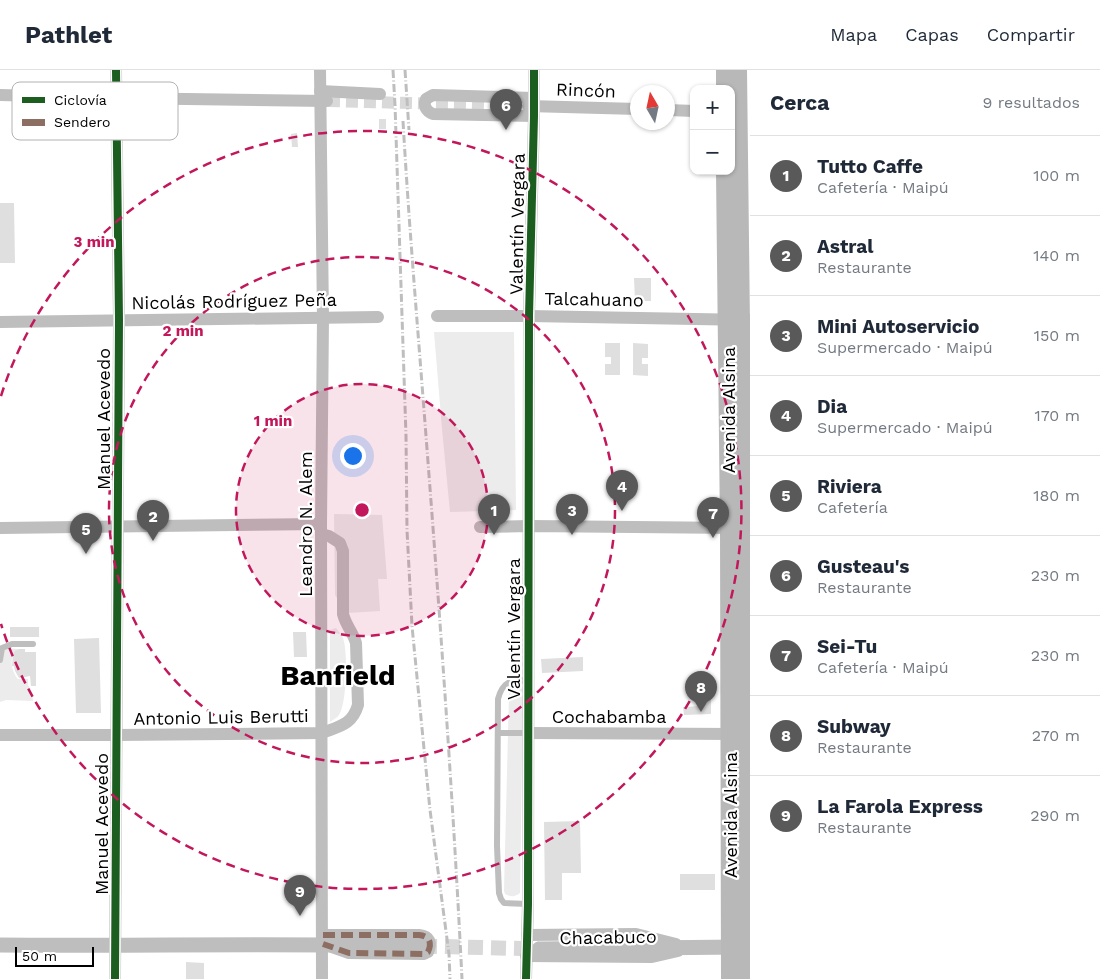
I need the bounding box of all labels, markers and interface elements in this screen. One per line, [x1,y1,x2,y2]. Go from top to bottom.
text: Pathlet [25,21,112,49]
text: Mapa [830,24,877,45]
text: Capas [905,24,959,45]
text: Compartir [987,24,1075,45]
street label: Rincón [556,78,616,102]
legend [12,82,178,140]
north arrow [630,85,675,130]
map controls [690,85,735,175]
button: + [690,85,735,130]
pin: 6 [490,89,522,130]
text: Cerca [770,90,829,115]
text: Ciclovía [54,92,107,108]
text: 9 resultados [982,93,1080,112]
text: Sendero [54,114,110,130]
button: − [690,130,735,175]
street label: Valentín Vergara [505,153,529,295]
text: Tutto Caffe [817,155,923,178]
text: 1 [783,166,789,185]
text: 100 m [1033,166,1080,185]
text: Cafetería · Maipú [817,178,949,197]
text: 3 min [74,233,114,251]
text: Astral [817,235,874,258]
text: 2 [781,246,791,265]
text: 140 m [1033,246,1080,265]
text: Restaurante [817,258,912,277]
street label: Talcahuano [544,288,644,310]
street label: Nicolás Rodríguez Peña [131,289,337,313]
text: Mini Autoservicio [817,315,980,338]
text: 2 min [162,322,204,340]
text: 3 [781,326,791,345]
text: 150 m [1034,326,1080,345]
text: Supermercado · Maipú [817,338,993,357]
street label: Avenida Alsina [718,347,739,473]
street label: Manuel Acevedo [93,348,114,490]
text: Dia [817,395,847,418]
text: 4 [781,406,791,425]
text: 170 m [1034,406,1080,425]
text: 1 min [254,412,292,430]
text: Supermercado · Maipú [817,418,993,437]
your location [340,443,366,469]
street label: Leandro N. Alem [295,451,316,597]
pin: 4 [606,470,638,511]
text: Riviera [817,475,882,498]
text: 5 [781,486,791,505]
text: 180 m [1033,486,1080,505]
pin: 1 [478,494,510,535]
pin: 3 [556,494,588,535]
pin: 7 [697,497,729,538]
text: Cafetería [817,498,888,517]
pin: 2 [137,500,169,541]
centre of rings [353,501,371,519]
pin: 5 [70,513,102,554]
text: Gusteau's [817,555,909,578]
street label: Valentín Vergara [503,558,524,700]
text: 6 [781,566,791,585]
text: 230 m [1031,566,1080,585]
text: Restaurante [817,578,912,597]
text: Sei-Tu [817,635,877,658]
text: 7 [781,646,791,665]
text: 230 m [1031,646,1080,665]
text: Cafetería · Maipú [817,658,949,677]
district label: Banfield [280,659,396,692]
pin: 8 [685,671,717,712]
street label: Antonio Luis Berutti [133,705,309,729]
street label: Cochabamba [552,706,666,727]
text: Subway [817,715,891,738]
text: 8 [781,726,791,745]
text: 270 m [1032,726,1080,745]
text: Restaurante [817,738,912,757]
street label: Avenida Alsina [720,752,741,878]
street label: Manuel Acevedo [91,753,112,895]
text: La Farola Express [817,795,983,818]
text: 9 [781,806,791,825]
text: 290 m [1030,806,1080,825]
text: Restaurante [817,818,912,837]
pin: 9 [284,875,316,916]
street label: Chacabuco [559,926,657,948]
scale bar [15,944,94,967]
text: 50 m [22,948,57,964]

